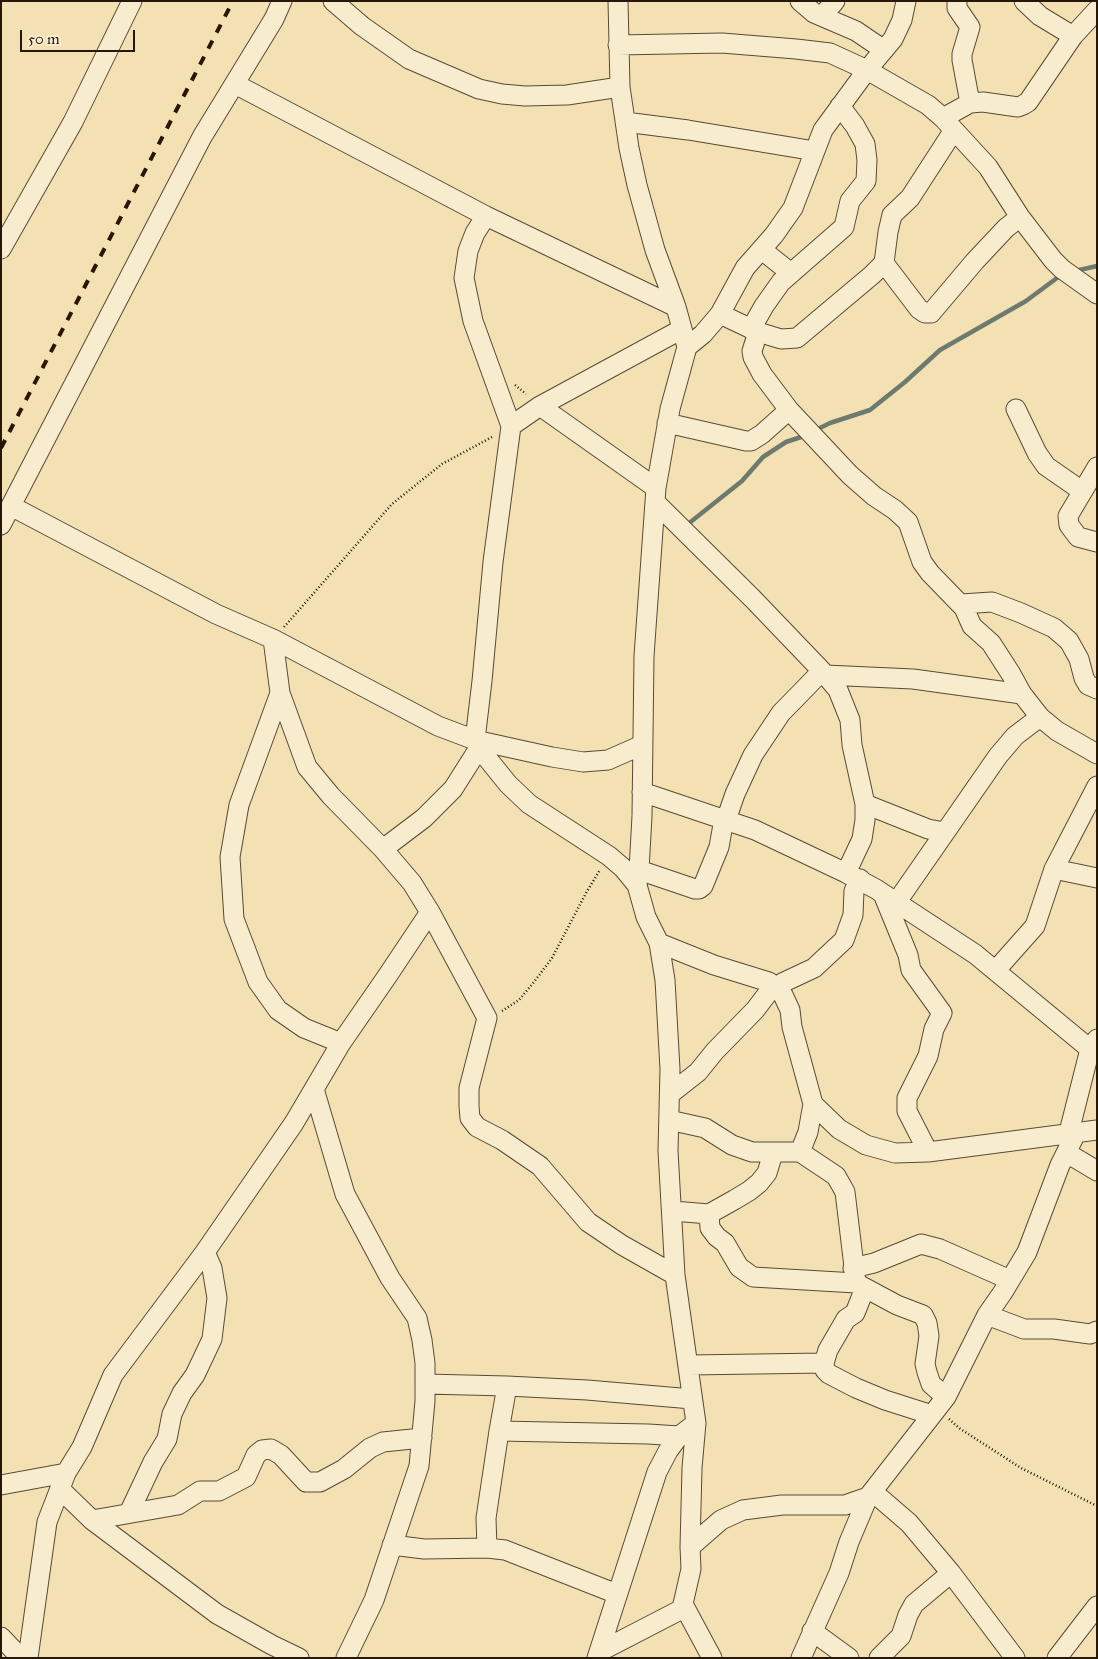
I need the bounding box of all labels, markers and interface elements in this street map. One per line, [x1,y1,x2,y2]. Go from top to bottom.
scale bar [22,20,138,52]
text: 50 m [28,30,60,48]

